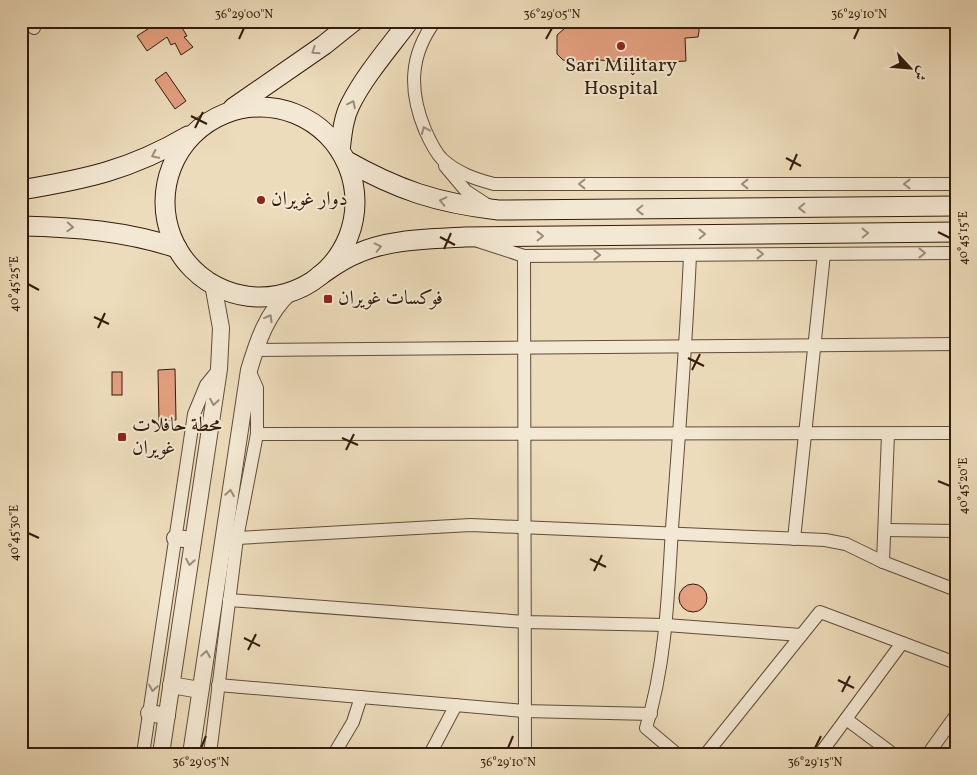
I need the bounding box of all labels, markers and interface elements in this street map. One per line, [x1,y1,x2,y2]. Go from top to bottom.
text: 36°29'00"N [215,7,273,23]
text: 36°29'05"N [524,7,581,23]
text: 36°29'10"N [831,7,887,23]
marker: Sari Military Hospital [615,40,627,52]
north arrow [884,42,934,92]
one-way arrow [312,45,321,54]
place label: Sari Military Hospital [565,52,677,103]
text: ش [909,63,932,84]
one-way arrow [346,100,356,109]
one-way arrow [421,126,432,135]
one-way arrow [151,148,160,159]
one-way arrow [578,179,586,189]
one-way arrow [740,179,748,189]
one-way arrow [903,179,910,189]
place label: دوار غويران [271,186,348,214]
marker: دوار غويران [255,194,267,206]
one-way arrow [438,196,447,207]
one-way arrow [798,203,806,213]
one-way arrow [635,205,643,215]
text: 40°45'15"E [956,211,972,265]
one-way arrow [66,222,74,233]
one-way arrow [862,228,869,238]
one-way arrow [699,229,707,239]
one-way arrow [536,231,544,241]
one-way arrow [374,242,383,253]
one-way arrow [918,248,926,258]
one-way arrow [756,249,764,259]
one-way arrow [594,250,601,260]
text: 40°45'25"E [7,256,23,312]
place label: فوكسات غويران [338,285,443,313]
marker: فوكسات غويران [322,293,334,305]
one-way arrow [262,315,272,324]
one-way arrow [209,398,220,406]
place label: محطة حافلات غويران [132,412,222,463]
marker: محطة حافلات غويران [116,431,128,443]
text: 40°45'20"E [956,458,972,514]
one-way arrow [224,489,235,497]
text: 40°45'30"E [7,505,23,561]
one-way arrow [185,559,196,567]
one-way arrow [200,649,210,658]
one-way arrow [148,683,158,692]
text: 36°29'05"N [173,755,230,771]
text: 36°29'10"N [480,755,536,771]
text: 36°29'15"N [788,755,842,771]

